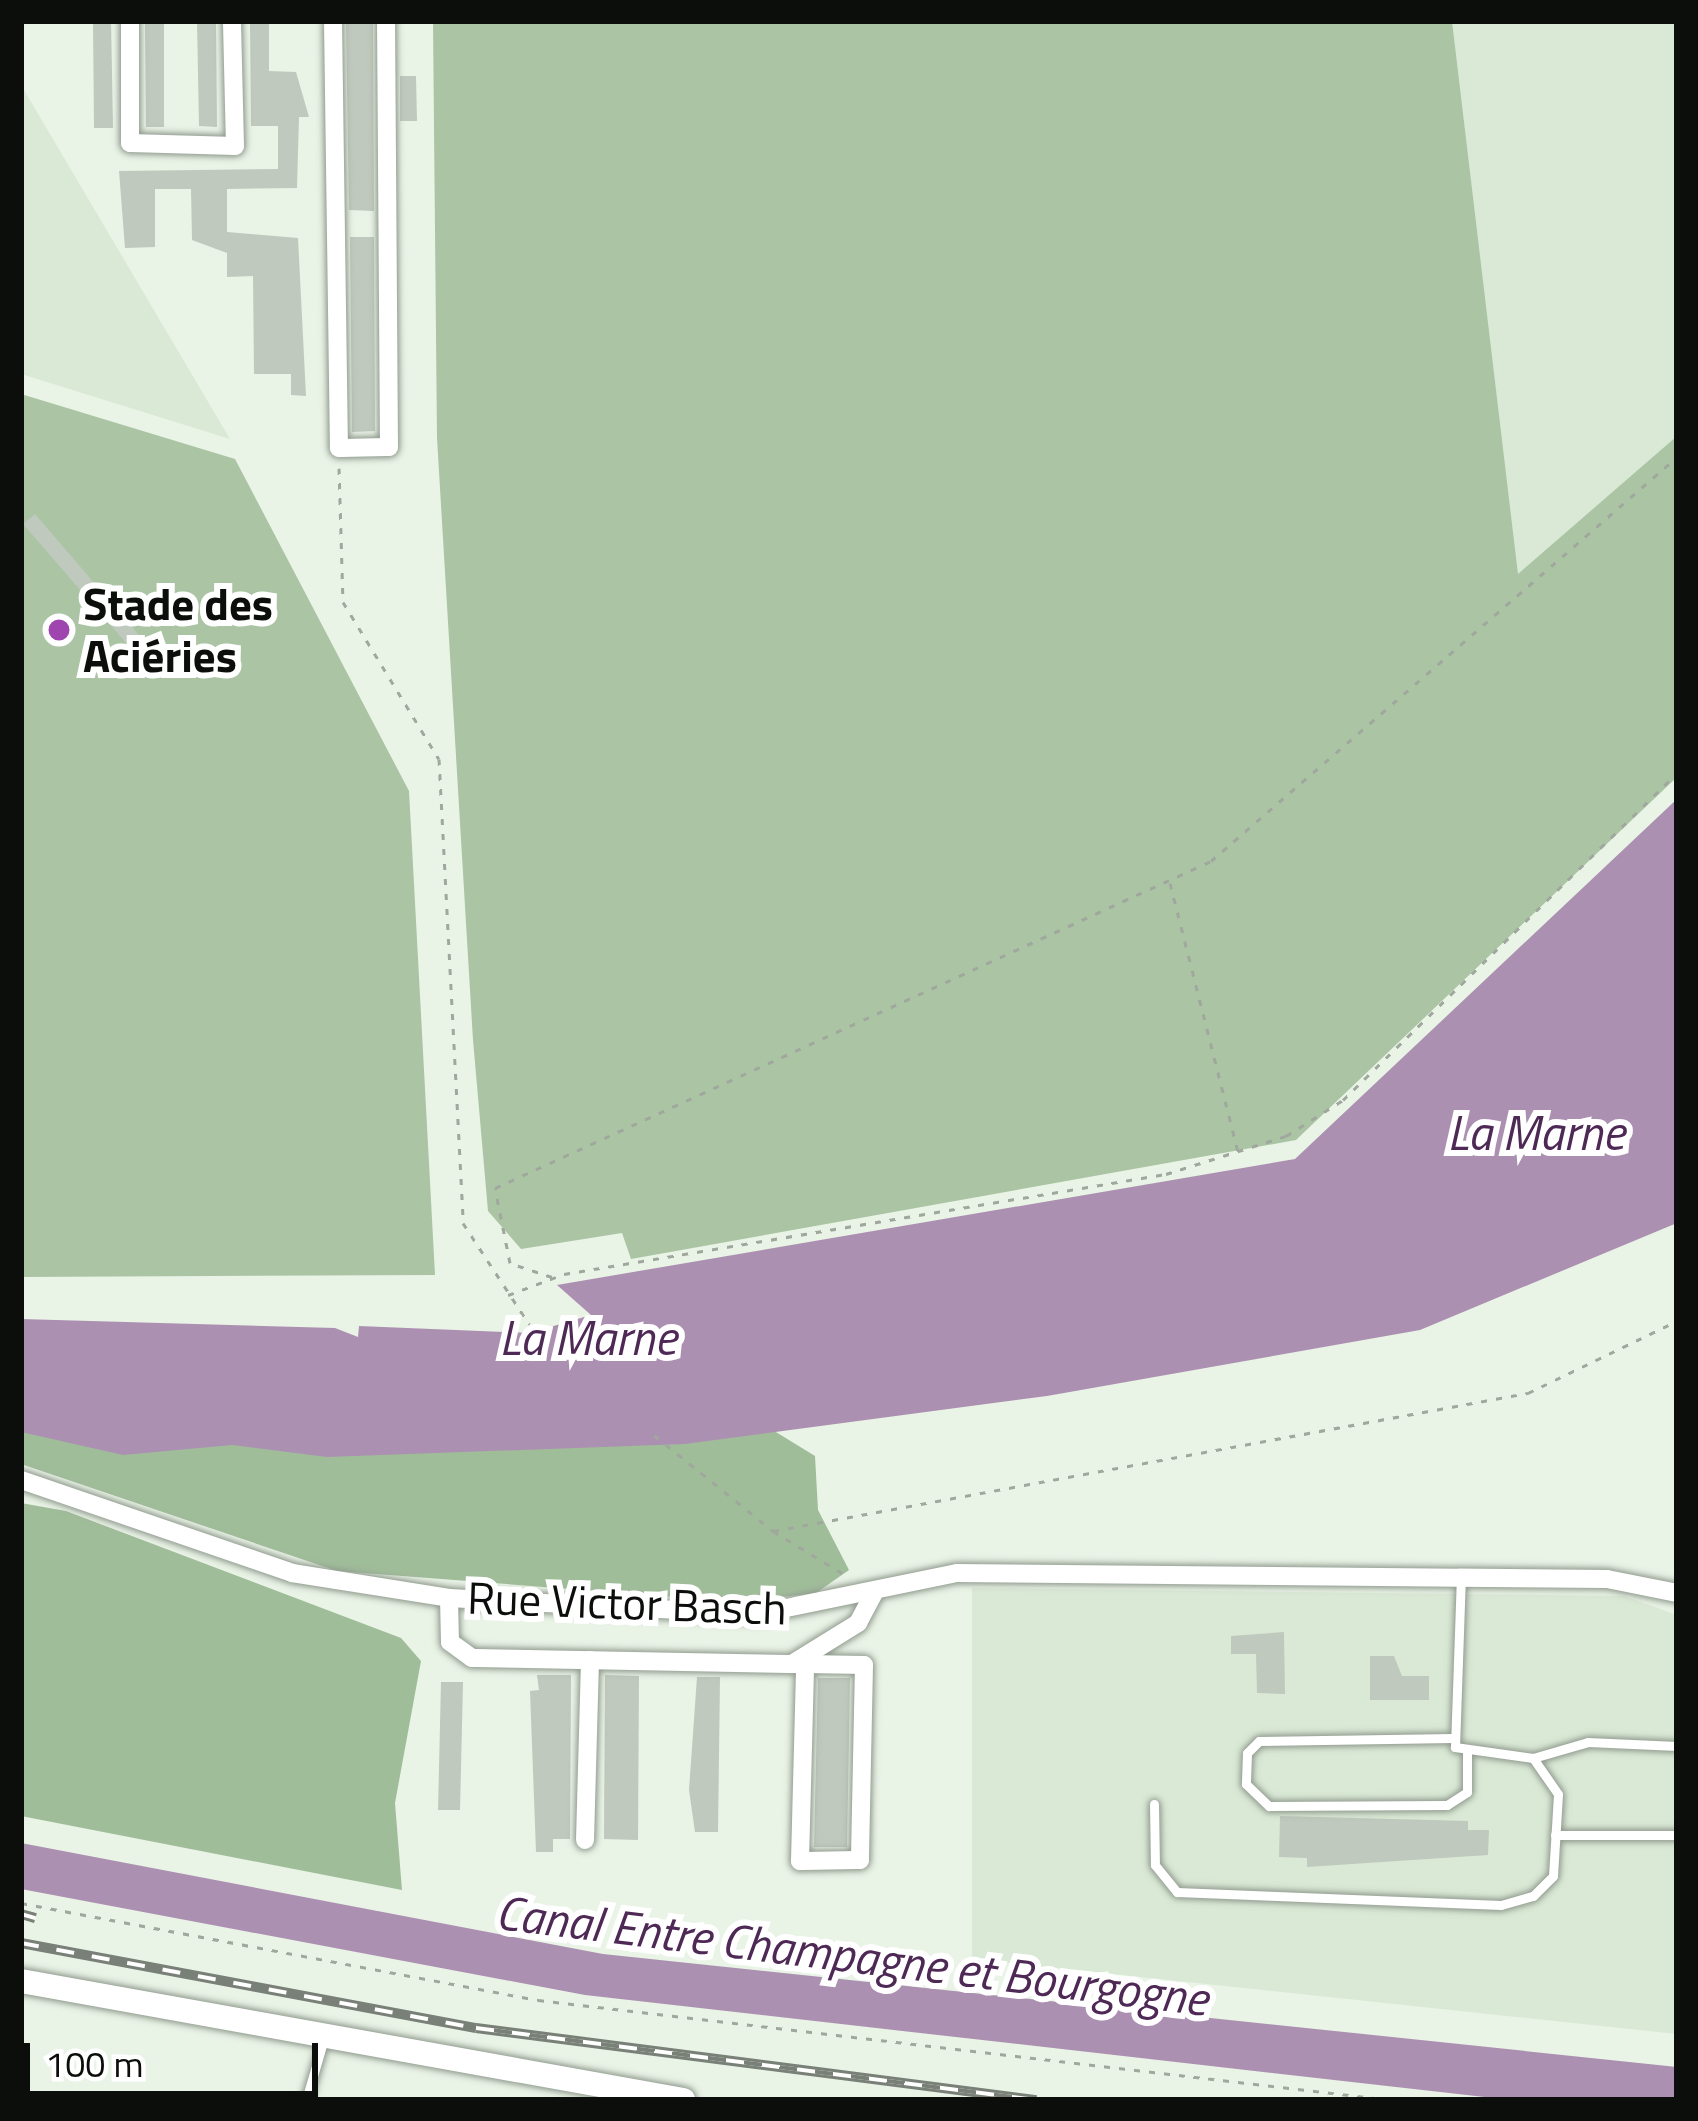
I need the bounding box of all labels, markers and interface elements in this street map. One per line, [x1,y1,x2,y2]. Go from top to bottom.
place label: Stade des Aciéries [83,577,273,683]
marker: Stade des Aciéries [46,617,72,643]
water label: La Marne [1447,1104,1625,1162]
water label: La Marne [499,1309,677,1367]
street label: Rue Victor Basch [466,1570,788,1636]
water label: Canal Entre Champagne et Bourgogne [493,1883,1211,2027]
scale bar [30,2019,324,2093]
text: 100 m [45,2036,144,2091]

